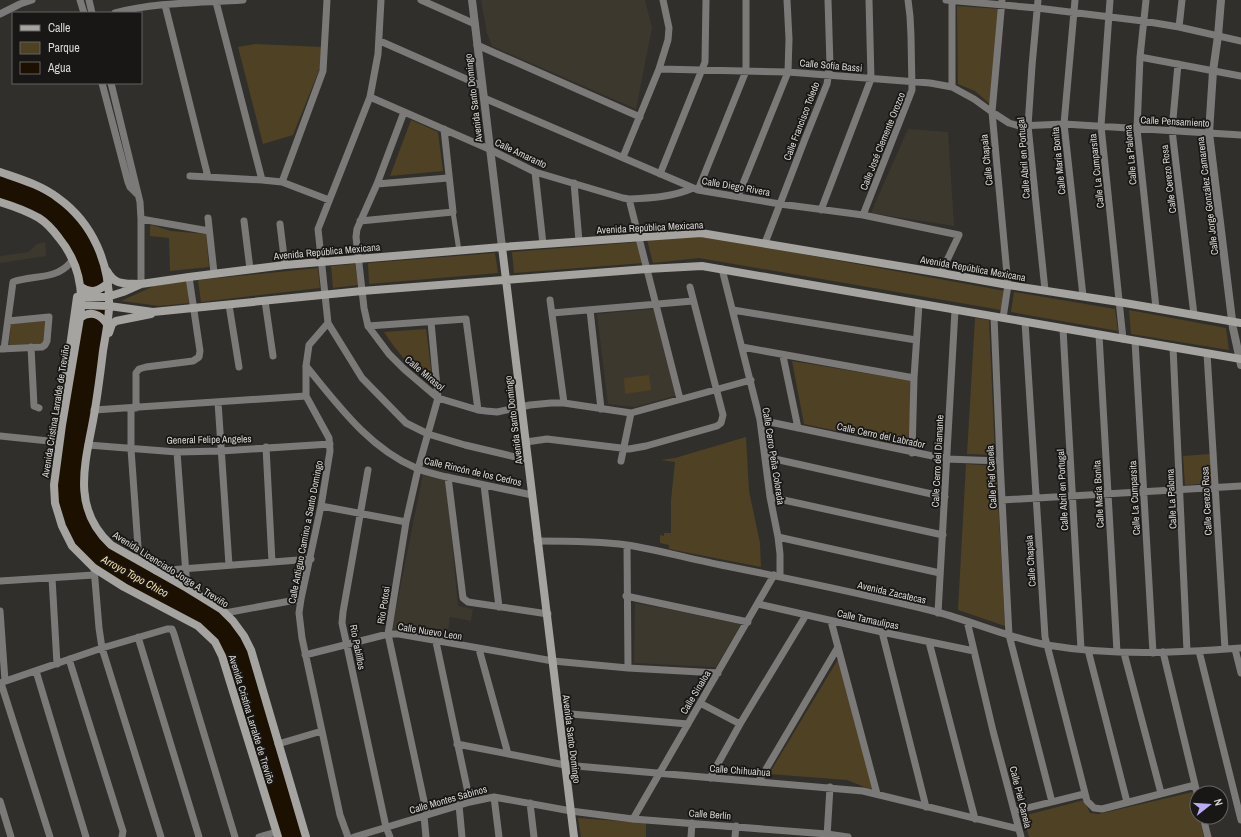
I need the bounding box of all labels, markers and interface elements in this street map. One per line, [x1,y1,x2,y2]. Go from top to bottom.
legend [12,12,142,84]
text: Calle [48,20,70,36]
text: Parque [48,40,80,56]
street label: Avenida Santo Domingo [462,52,486,144]
street label: Calle Sofía Bassi [799,56,863,75]
text: Agua [47,60,72,76]
street label: Calle Francisco Toledo [780,80,823,162]
street label: Calle José Clemente Orozco [857,90,908,192]
street label: Calle Pensamiento [1140,113,1210,130]
street label: Calle Abril en Portugal [1014,117,1033,199]
street label: Calle La Paloma [1121,124,1140,185]
street label: Calle María Bonita [1048,126,1069,195]
street label: Calle Chapala [977,133,996,186]
street label: Calle La Cumparsita [1086,133,1107,209]
street label: Calle Amaranto [493,136,549,171]
street label: Calle Jorge González Camarena [1194,136,1221,256]
street label: Calle Cerezo Rosa [1158,144,1179,214]
street label: Calle Diego Rivera [701,174,772,199]
street label: Avenida República Mexicana [595,218,704,237]
street label: Avenida República Mexicana [272,240,381,263]
street label: Avenida República Mexicana [918,253,1027,284]
street label: Avenida Cristina Larralde de Treviño [38,343,72,479]
street label: Calle Mirasol [402,353,447,394]
street label: Avenida Santo Domingo [502,374,526,466]
street label: Calle Cerro Peña Colorada [759,406,788,506]
street label: Calle Cerro del Diamante [929,414,946,508]
street label: Calle Cerro del Labrador [836,420,926,451]
street label: General Felipe Angeles [166,432,252,447]
street label: Calle Piel Canela [983,445,1000,509]
street label: Calle Abril en Portugal [1054,449,1071,531]
street label: Calle Rincón de los Cedros [423,454,523,489]
street label: Calle Antiguo Camino a Santo Domingo [285,459,326,605]
street label: Calle María Bonita [1090,459,1107,528]
street label: Calle La Cumparsita [1126,460,1143,536]
street label: Calle Cerezo Rosa [1198,466,1215,536]
street label: Calle La Paloma [1163,468,1180,529]
street label: Avenida Licenciado Jorge A. Treviño [109,528,232,611]
street label: Calle Chapala [1022,534,1039,587]
water label: Arroyo Topo Chico [98,551,171,600]
street label: Avenida Zacatecas [855,578,927,607]
street label: Rio Potosi [374,585,393,625]
street label: Calle Tamaulipas [836,607,900,632]
street label: Calle Nuevo Leon [397,620,463,643]
street label: Rio Pablillos [347,623,368,671]
street label: Avenida Cristina Larralde de Treviño [225,652,278,786]
street label: Calle Sinaloa [677,668,714,717]
street label: Avenida Santo Domingo [559,693,583,785]
street label: Calle Chihuahua [709,762,771,779]
street label: Calle Piel Canela [1007,765,1035,830]
street label: Calle Montes Sabinos [408,782,488,817]
north arrow [1189,785,1229,825]
text: N [1211,797,1226,807]
street label: Calle Berlín [688,807,732,822]

